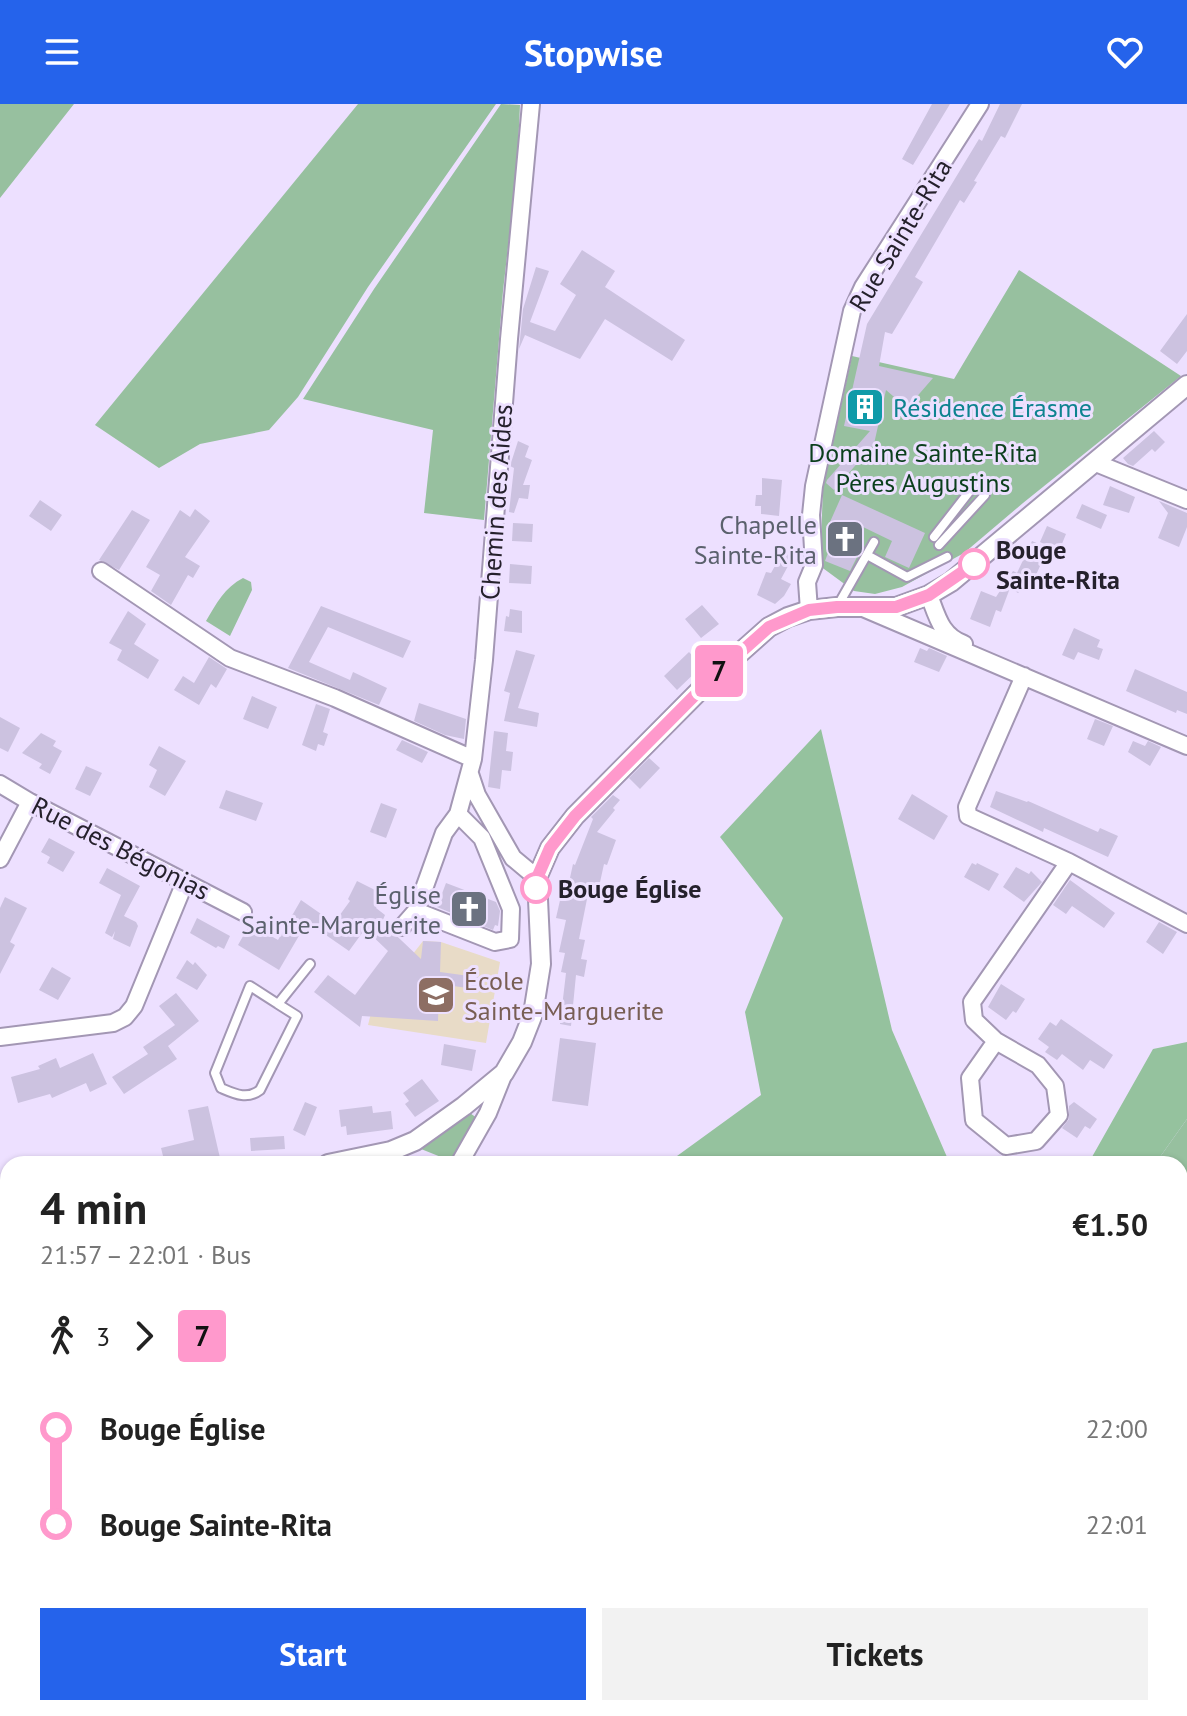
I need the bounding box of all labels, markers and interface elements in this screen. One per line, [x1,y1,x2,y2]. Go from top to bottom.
text: Stopwise [524,29,663,76]
icon: menu [40,30,84,74]
icon: heart [1103,30,1147,74]
street label: Rue Sainte-Rita [841,153,959,317]
building icon: Résidence Érasme [844,386,886,428]
place label: Résidence Érasme [893,391,1092,424]
street label: Chemin des Aides [473,403,519,601]
park label: Domaine Sainte-Rita Pères Augustins [808,436,1038,499]
place label: Chapelle Sainte-Rita [694,508,817,571]
church icon: Chapelle Sainte-Rita [824,518,866,560]
place label: Bouge Sainte-Rita [996,533,1120,596]
marker: Bouge Sainte-Rita [959,549,989,579]
line badge: 7 [693,645,745,697]
text: 7 [711,652,727,689]
street label: Rue des Bégonias [26,789,216,907]
place label: Bouge Église [558,872,701,905]
marker: Bouge Église [521,873,551,903]
place label: Église Sainte-Marguerite [241,878,441,941]
church icon: Église Sainte-Marguerite [448,888,490,930]
place label: École Sainte-Marguerite [464,964,664,1027]
school or university icon: École Sainte-Marguerite [415,974,457,1016]
text: 4 min [40,1179,147,1236]
text: €1.50 [1073,1205,1148,1244]
text: 21:57 – 22:01 · Bus [40,1238,251,1271]
icon: walk [40,1314,84,1358]
icon: forward [122,1314,166,1358]
text: 7 [194,1317,210,1354]
text: 3 [96,1320,110,1353]
text: Bouge Église [100,1409,265,1448]
text: 22:00 [1086,1412,1148,1445]
text: Bouge Sainte-Rita [100,1505,332,1544]
text: 22:01 [1086,1508,1148,1541]
button: Start [40,1608,586,1700]
button: Tickets [602,1608,1148,1700]

